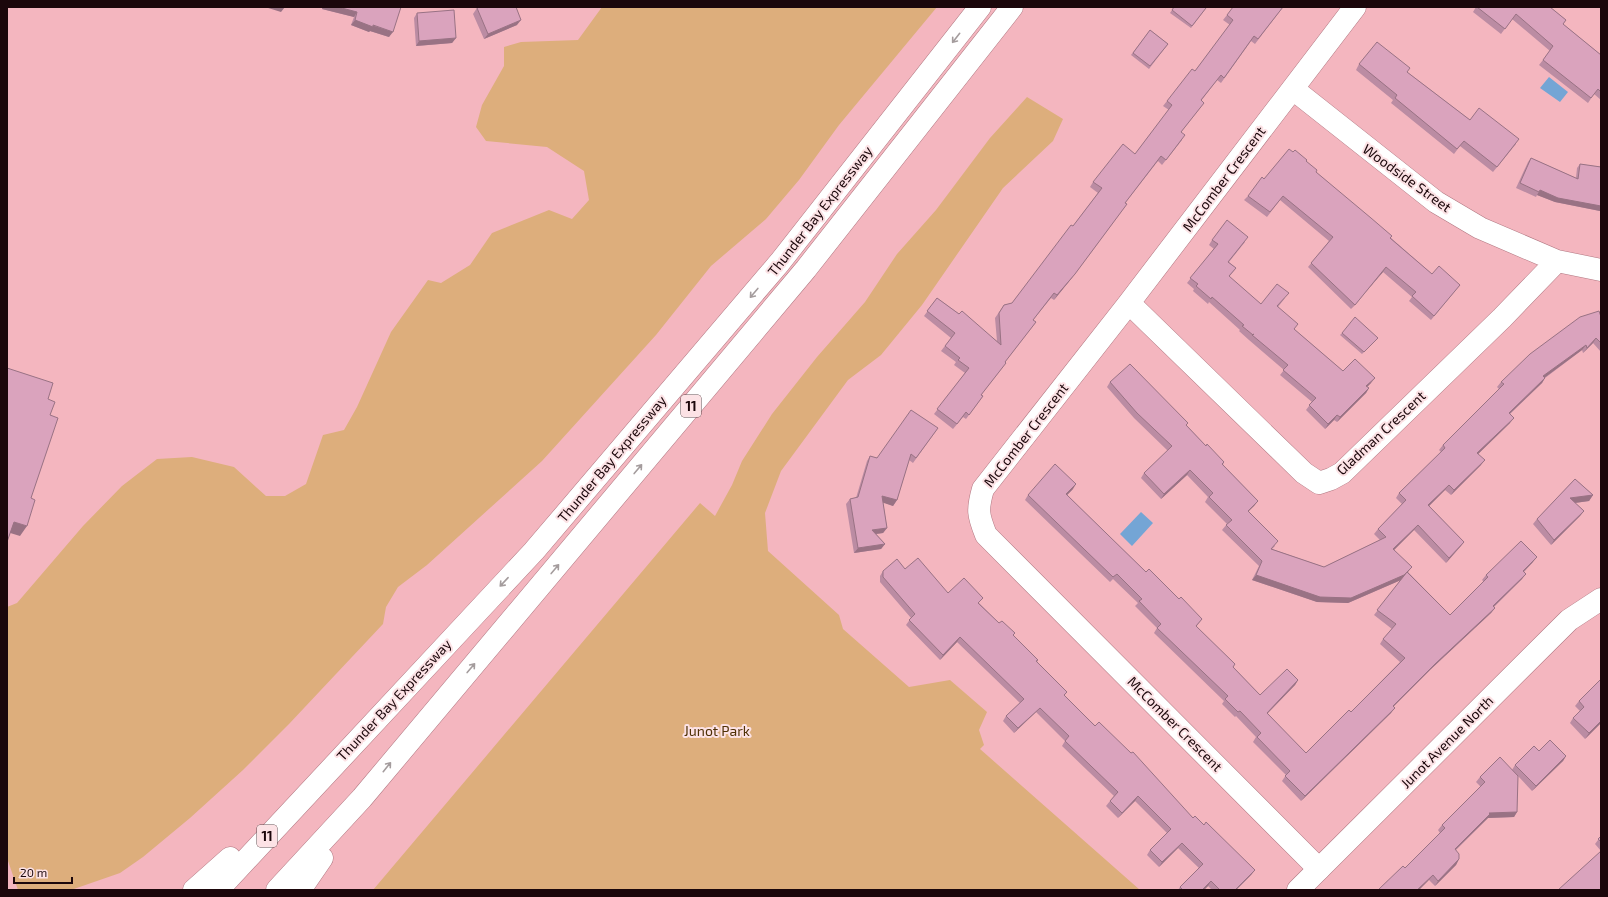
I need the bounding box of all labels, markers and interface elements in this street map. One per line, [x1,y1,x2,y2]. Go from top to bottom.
one-way arrow [952,32,961,43]
street label: McComber Crescent [1179,123,1269,235]
street label: Woodside Street [1360,140,1455,215]
street label: Thunder Bay Expressway [764,142,876,279]
one-way arrow [749,288,758,298]
street label: McComber Crescent [980,379,1071,490]
street label: Gladman Crescent [1333,387,1429,478]
street label: Thunder Bay Expressway [554,391,670,525]
road number: 11 [681,395,701,417]
one-way arrow [634,464,643,475]
one-way arrow [550,564,559,574]
one-way arrow [500,577,509,587]
street label: Thunder Bay Expressway [333,635,455,764]
one-way arrow [466,663,475,674]
street label: McComber Crescent [1124,673,1226,775]
street label: Junot Avenue North [1397,692,1496,791]
park label: Junot Park [684,722,750,739]
one-way arrow [382,762,391,773]
road number: 11 [257,825,277,847]
scale bar [14,859,72,885]
text: 20 m [20,865,47,879]

